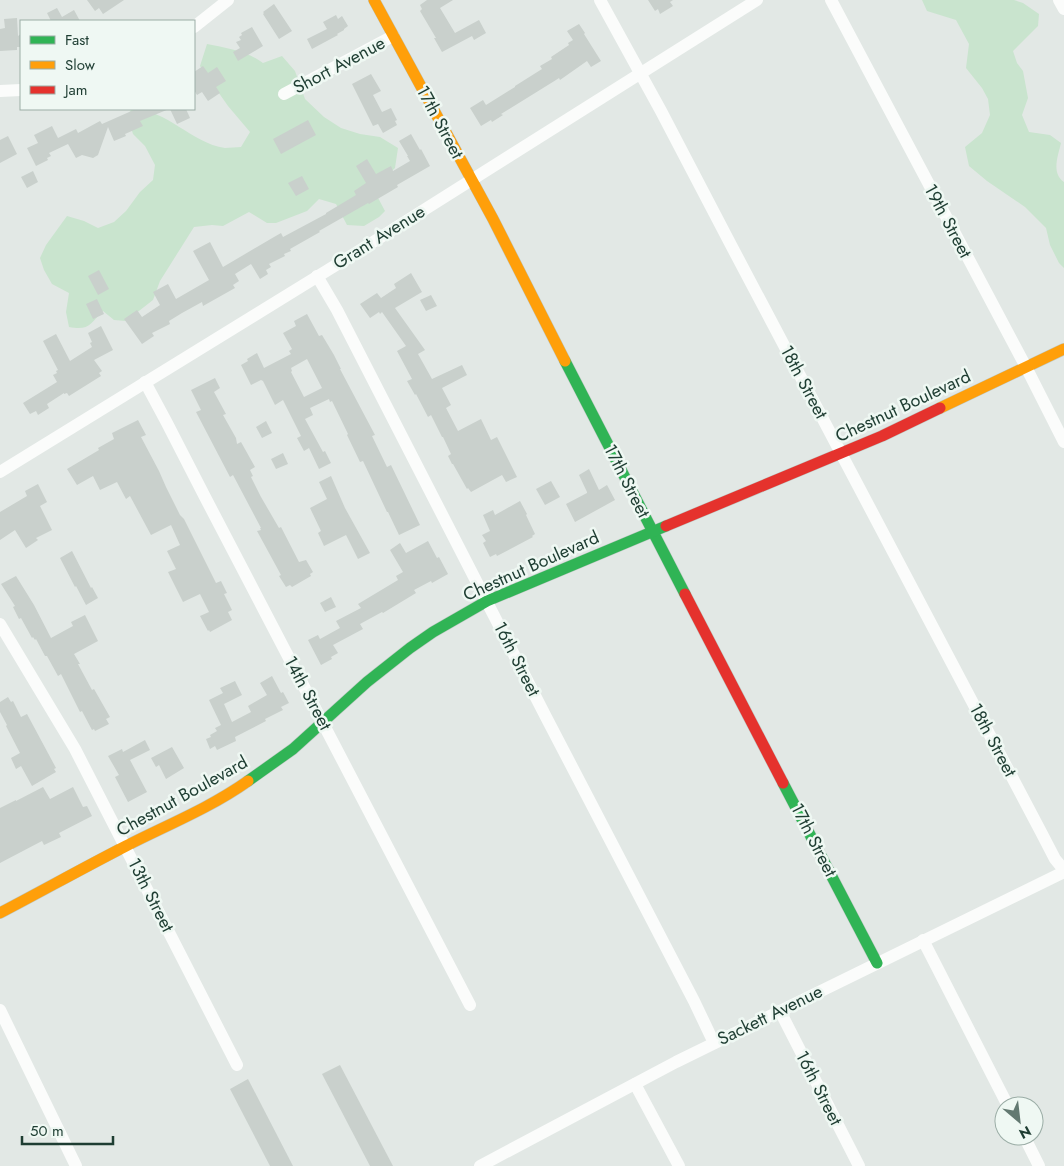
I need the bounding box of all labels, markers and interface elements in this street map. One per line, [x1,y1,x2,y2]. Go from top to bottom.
legend [20,20,195,110]
text: Fast [65,29,89,51]
street label: Short Avenue [288,30,390,100]
text: Slow [65,54,96,76]
text: Jam [63,79,88,101]
street label: 17th Street [410,81,470,164]
street label: 19th Street [918,179,979,263]
street label: Grant Avenue [328,198,430,276]
street label: 18th Street [774,341,835,424]
street label: Chestnut Boulevard [831,363,975,449]
street label: 17th Street [597,440,657,523]
street label: Chestnut Boulevard [459,524,603,608]
street label: 16th Street [487,617,547,701]
street label: 14th Street [278,651,339,735]
street label: 18th Street [963,699,1024,782]
street label: Chestnut Boulevard [112,749,252,843]
street label: 17th Street [784,799,844,882]
street label: 13th Street [121,853,181,937]
street label: Sackett Avenue [713,978,827,1052]
street label: 16th Street [789,1046,849,1130]
north arrow [994,1096,1044,1146]
scale bar [22,1114,114,1146]
text: 50 m [30,1120,64,1142]
text: N [1015,1121,1035,1144]

